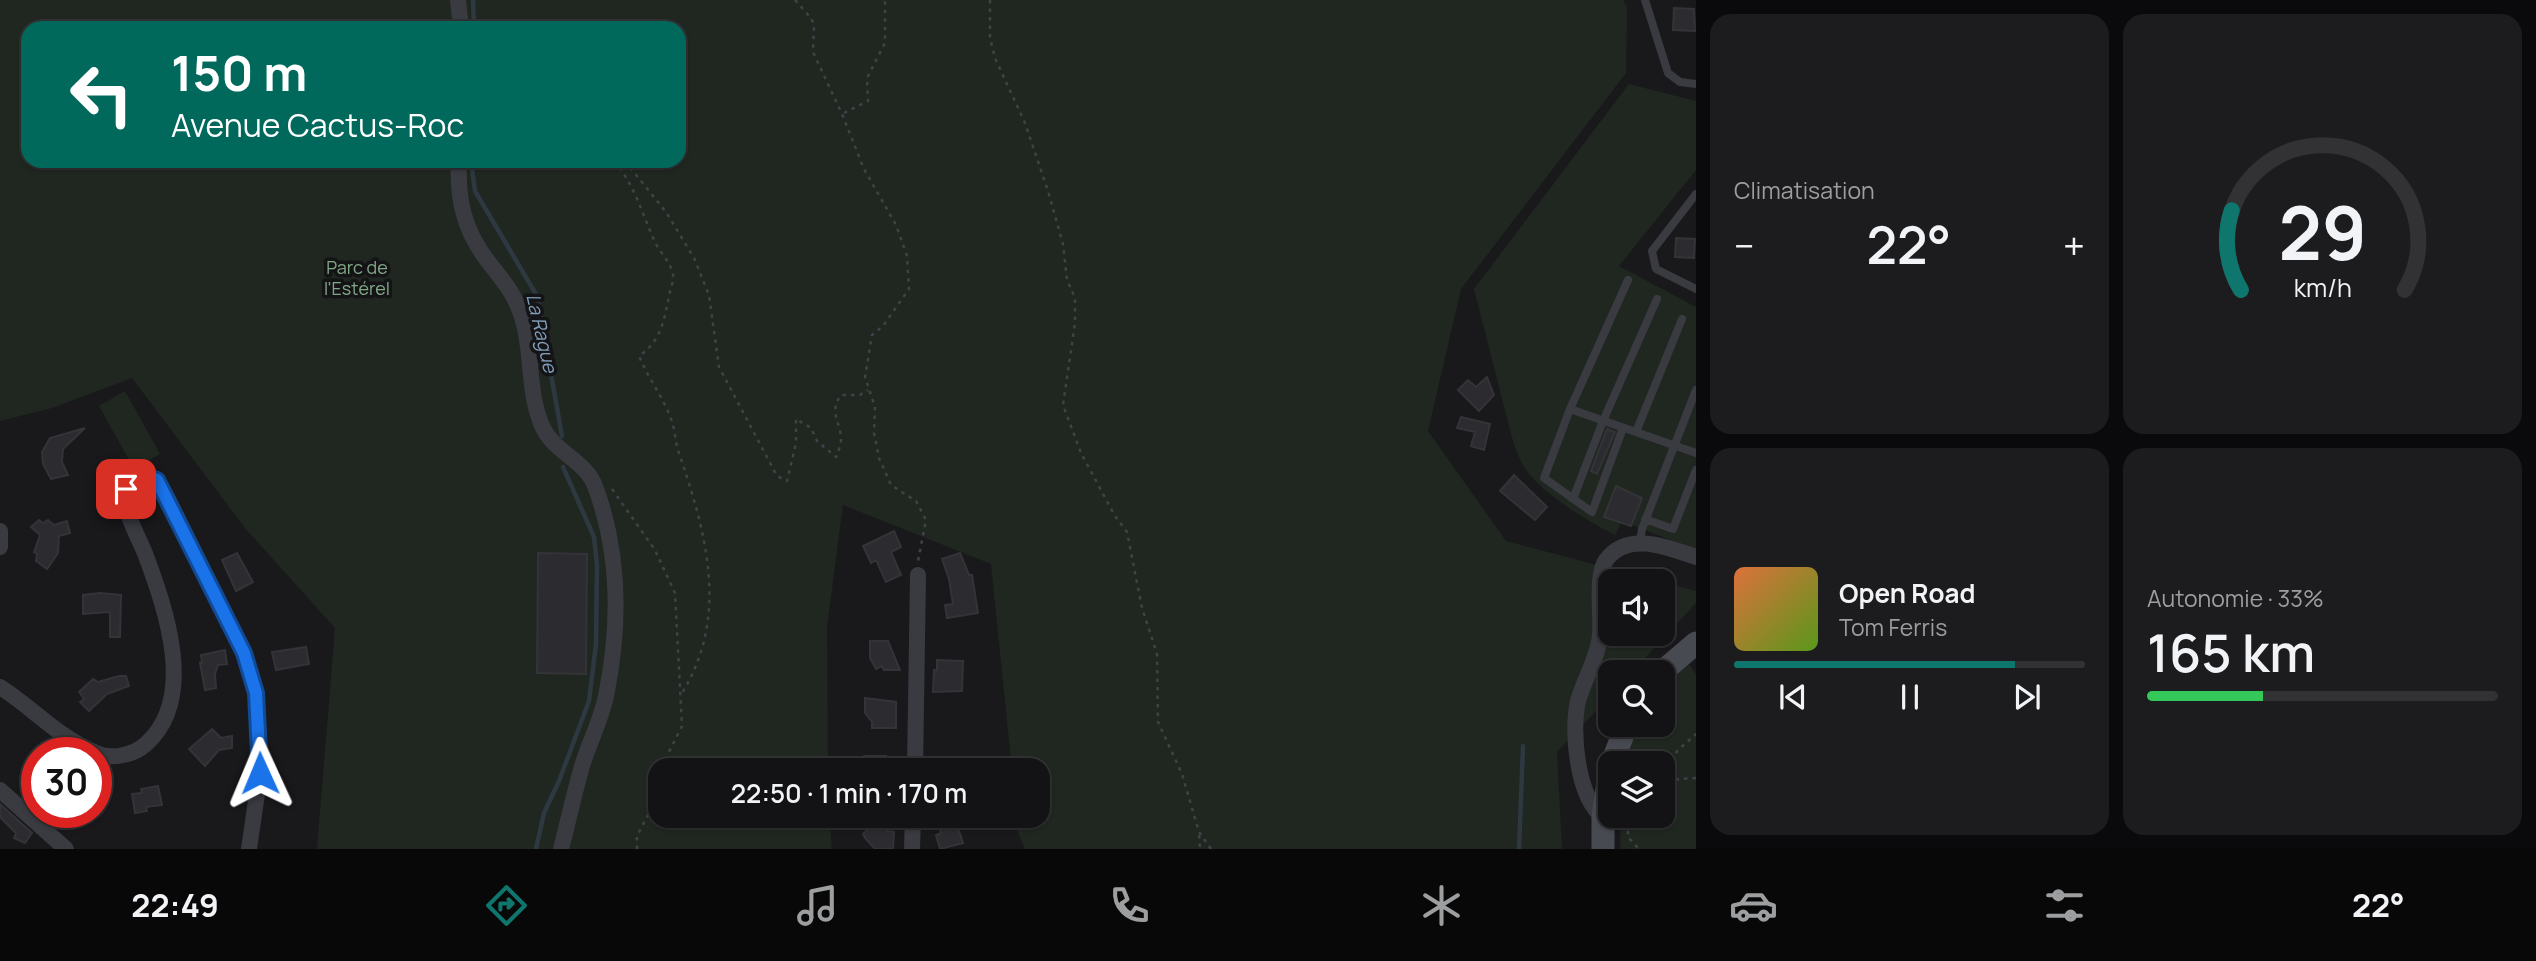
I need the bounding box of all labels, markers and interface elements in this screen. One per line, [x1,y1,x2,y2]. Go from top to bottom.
text: 150 m [171,39,307,106]
icon: left [56,49,147,140]
text: Avenue Cactus-Roc [171,103,464,147]
text: Climatisation [1734,174,1875,206]
text: 29 [2278,182,2367,282]
text: 22° [1867,209,1951,280]
text: − [1734,219,1755,271]
text: + [2063,219,2085,271]
park label: Parc de l'Estérel [324,255,390,300]
text: km/h [2293,270,2352,305]
water label: La Rague [520,291,564,377]
pin [96,459,156,519]
icon: arrive [107,470,145,508]
map controls [1598,569,1675,828]
button: sound [1598,569,1675,646]
text: Open Road [1839,575,1975,611]
text: Autonomie · 33% [2147,582,2324,614]
text: Tom Ferris [1839,611,1947,643]
text: 165 km [2147,617,2315,688]
button: search [1598,660,1675,737]
icon: previous [1774,678,1812,716]
icon: pause [1891,678,1929,716]
icon: next [2008,678,2046,716]
position arrow [223,736,297,810]
speed limit sign: 30 [21,737,112,828]
button: layers [1598,751,1675,828]
text: 22:50 · 1 min · 170 m [731,775,967,811]
icon: directions [482,881,531,930]
icon: music [793,881,842,930]
icon: phone [1105,881,1154,930]
icon: climate [1417,881,1466,930]
icon: car [1729,881,1778,930]
icon: filters [2040,881,2089,930]
text: 22:49 [131,883,219,927]
text: 22° [2352,883,2405,927]

